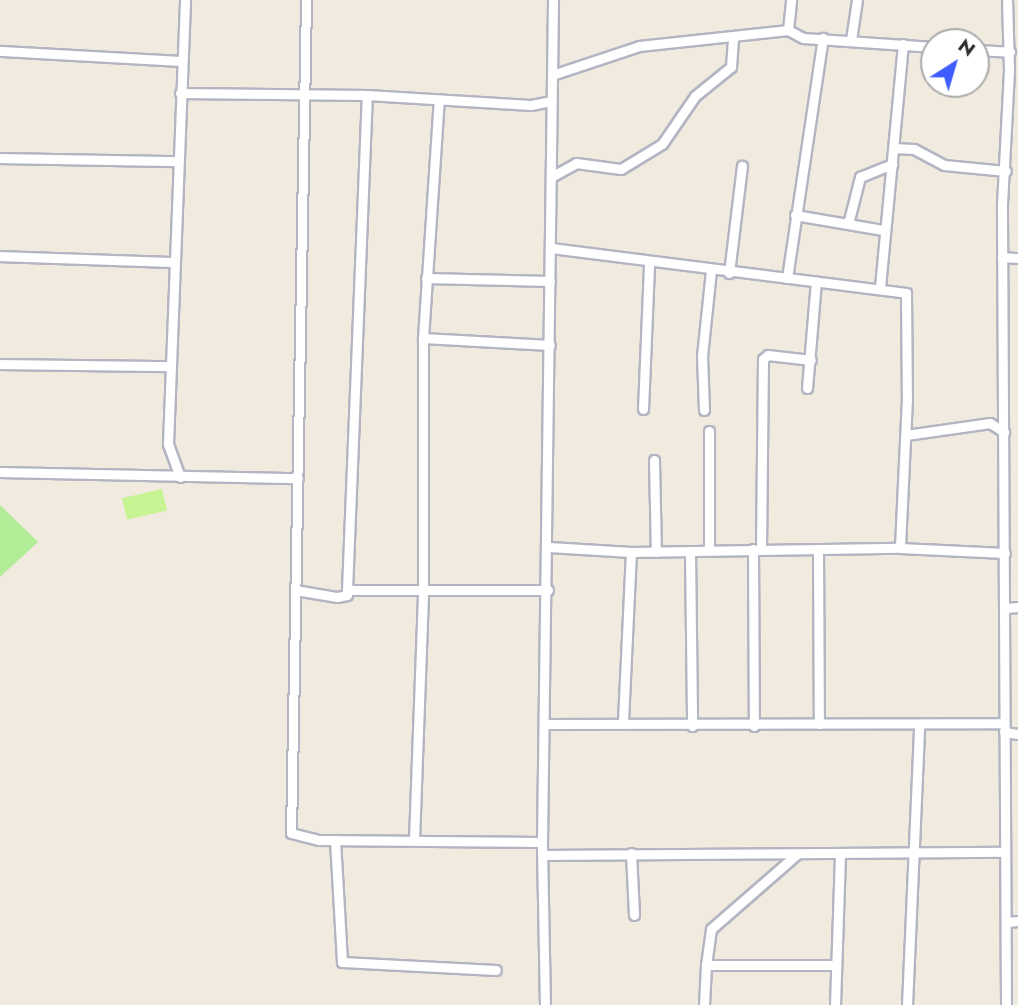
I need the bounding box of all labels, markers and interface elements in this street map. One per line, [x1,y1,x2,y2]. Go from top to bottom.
north arrow [920,28,990,98]
text: N [953,32,981,63]

